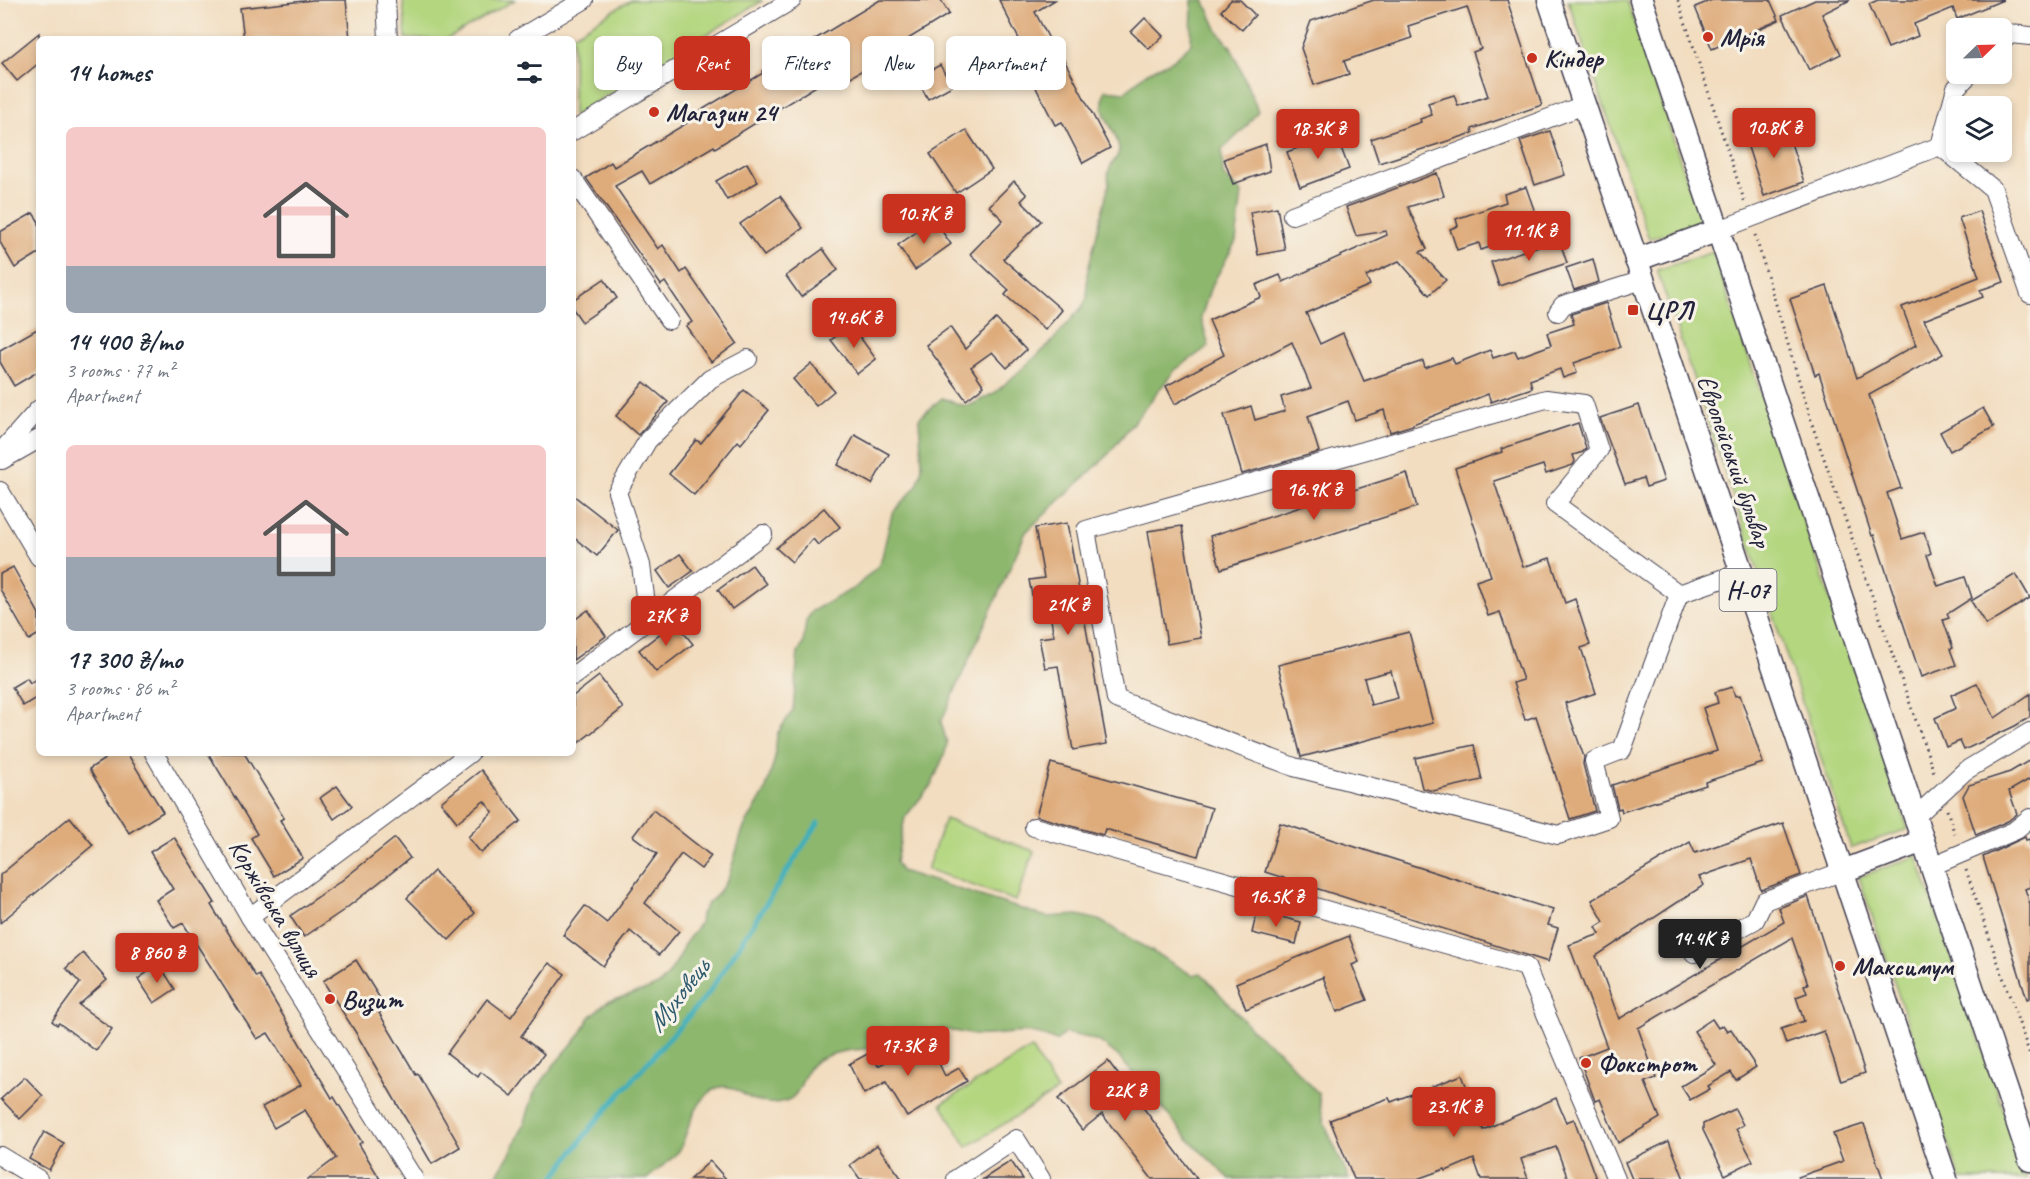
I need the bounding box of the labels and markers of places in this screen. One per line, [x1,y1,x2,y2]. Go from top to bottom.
place label: Мрія [1720,21,1765,54]
marker: Мрія [1701,30,1715,44]
place label: Кіндер [1544,42,1605,75]
marker: Кіндер [1525,51,1539,65]
place label: Магазин 24 [666,96,780,129]
marker: Магазин 24 [647,105,661,119]
pin: 10.8K ₴ [1719,108,1829,159]
pin: 18.3K ₴ [1263,109,1373,160]
pin: 10.7K ₴ [869,194,979,245]
pin: 11.1K ₴ [1474,211,1584,262]
place label: ЦРЛ [1645,294,1695,327]
pin: 14.6K ₴ [799,298,909,349]
marker: ЦРЛ [1626,303,1640,317]
pin: 16.9K ₴ [1259,470,1369,521]
pin: 21K ₴ [1026,585,1110,636]
pin: 27K ₴ [624,596,708,647]
pin: 16.5K ₴ [1221,877,1331,928]
pin: 14.4K ₴ [1645,919,1755,970]
pin: 8 860 ₴ [102,933,212,984]
place label: Максимум [1852,950,1955,983]
marker: Максимум [1833,959,1847,973]
place label: Визит [342,983,405,1016]
marker: Визит [323,992,337,1006]
pin: 17.3K ₴ [853,1026,963,1077]
place label: Фокстрот [1598,1047,1699,1080]
marker: Фокстрот [1579,1056,1593,1070]
pin: 22K ₴ [1083,1071,1167,1122]
pin: 23.1K ₴ [1399,1087,1509,1138]

